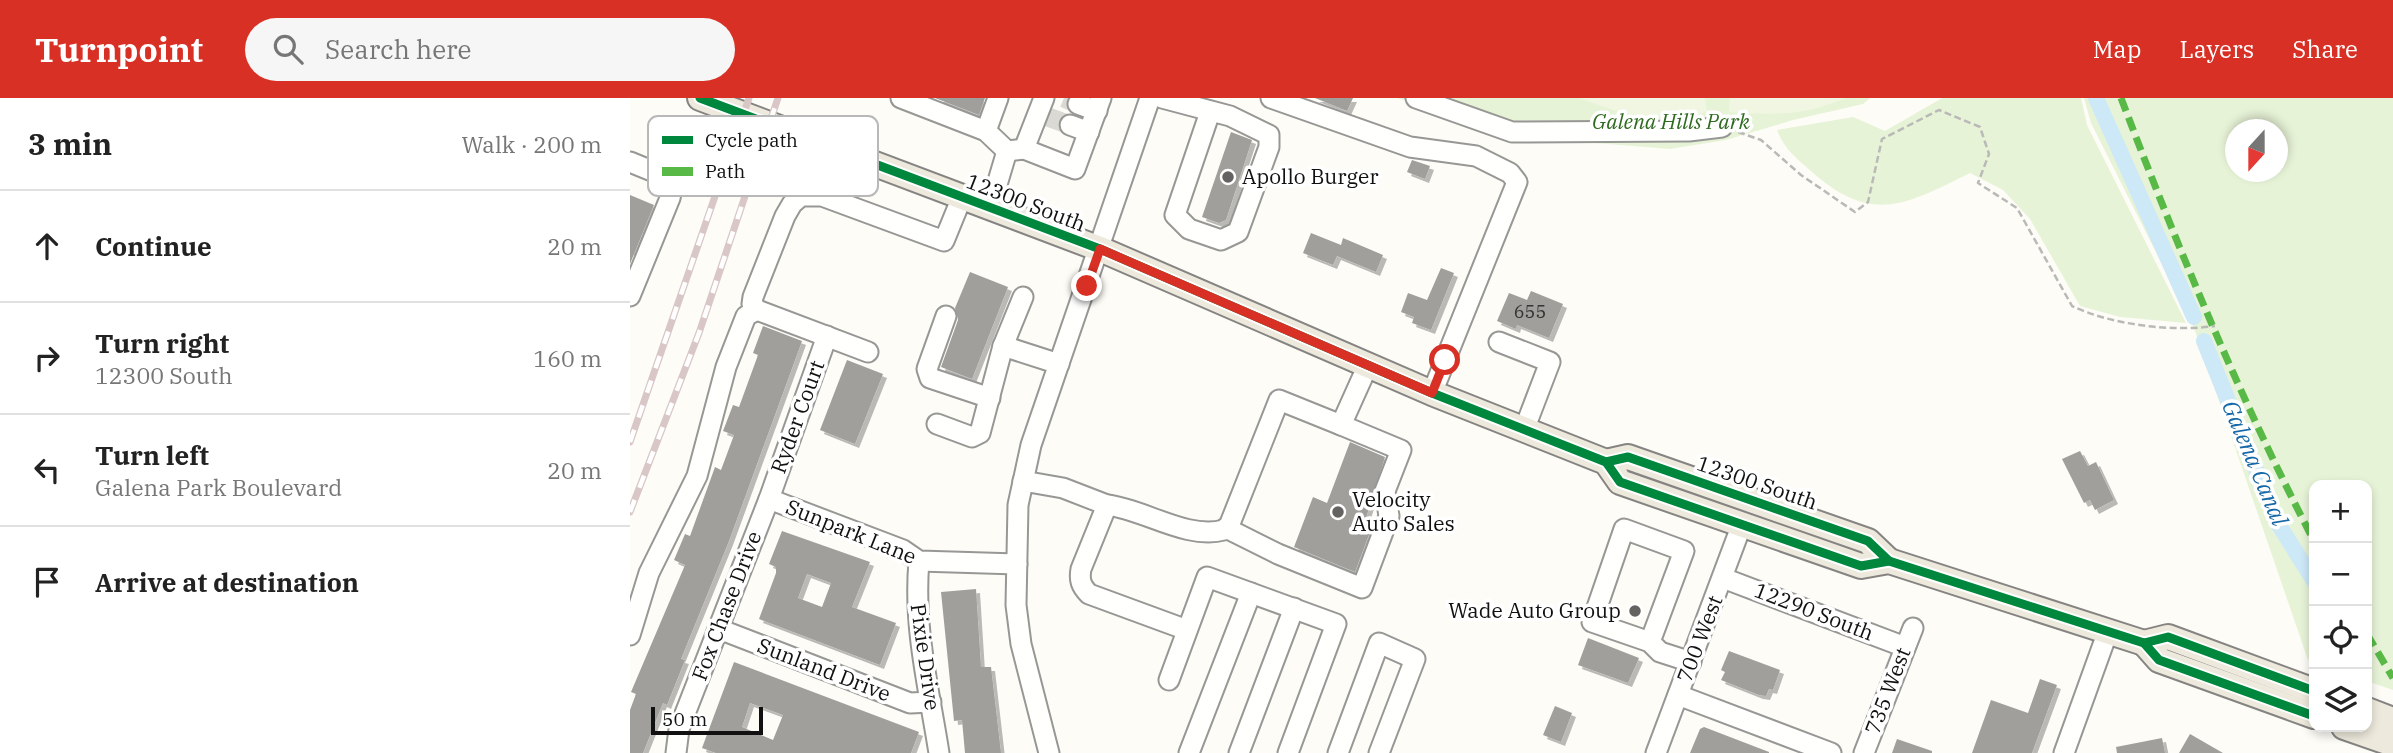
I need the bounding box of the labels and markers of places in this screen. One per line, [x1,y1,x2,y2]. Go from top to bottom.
place label: Apollo Burger [1242,162,1379,190]
marker: Apollo Burger [1220,169,1236,185]
place label: Velocity Auto Sales [1352,485,1455,537]
marker: Velocity Auto Sales [1330,504,1346,520]
place label: Wade Auto Group [1448,596,1621,624]
marker: Wade Auto Group [1627,603,1643,619]

